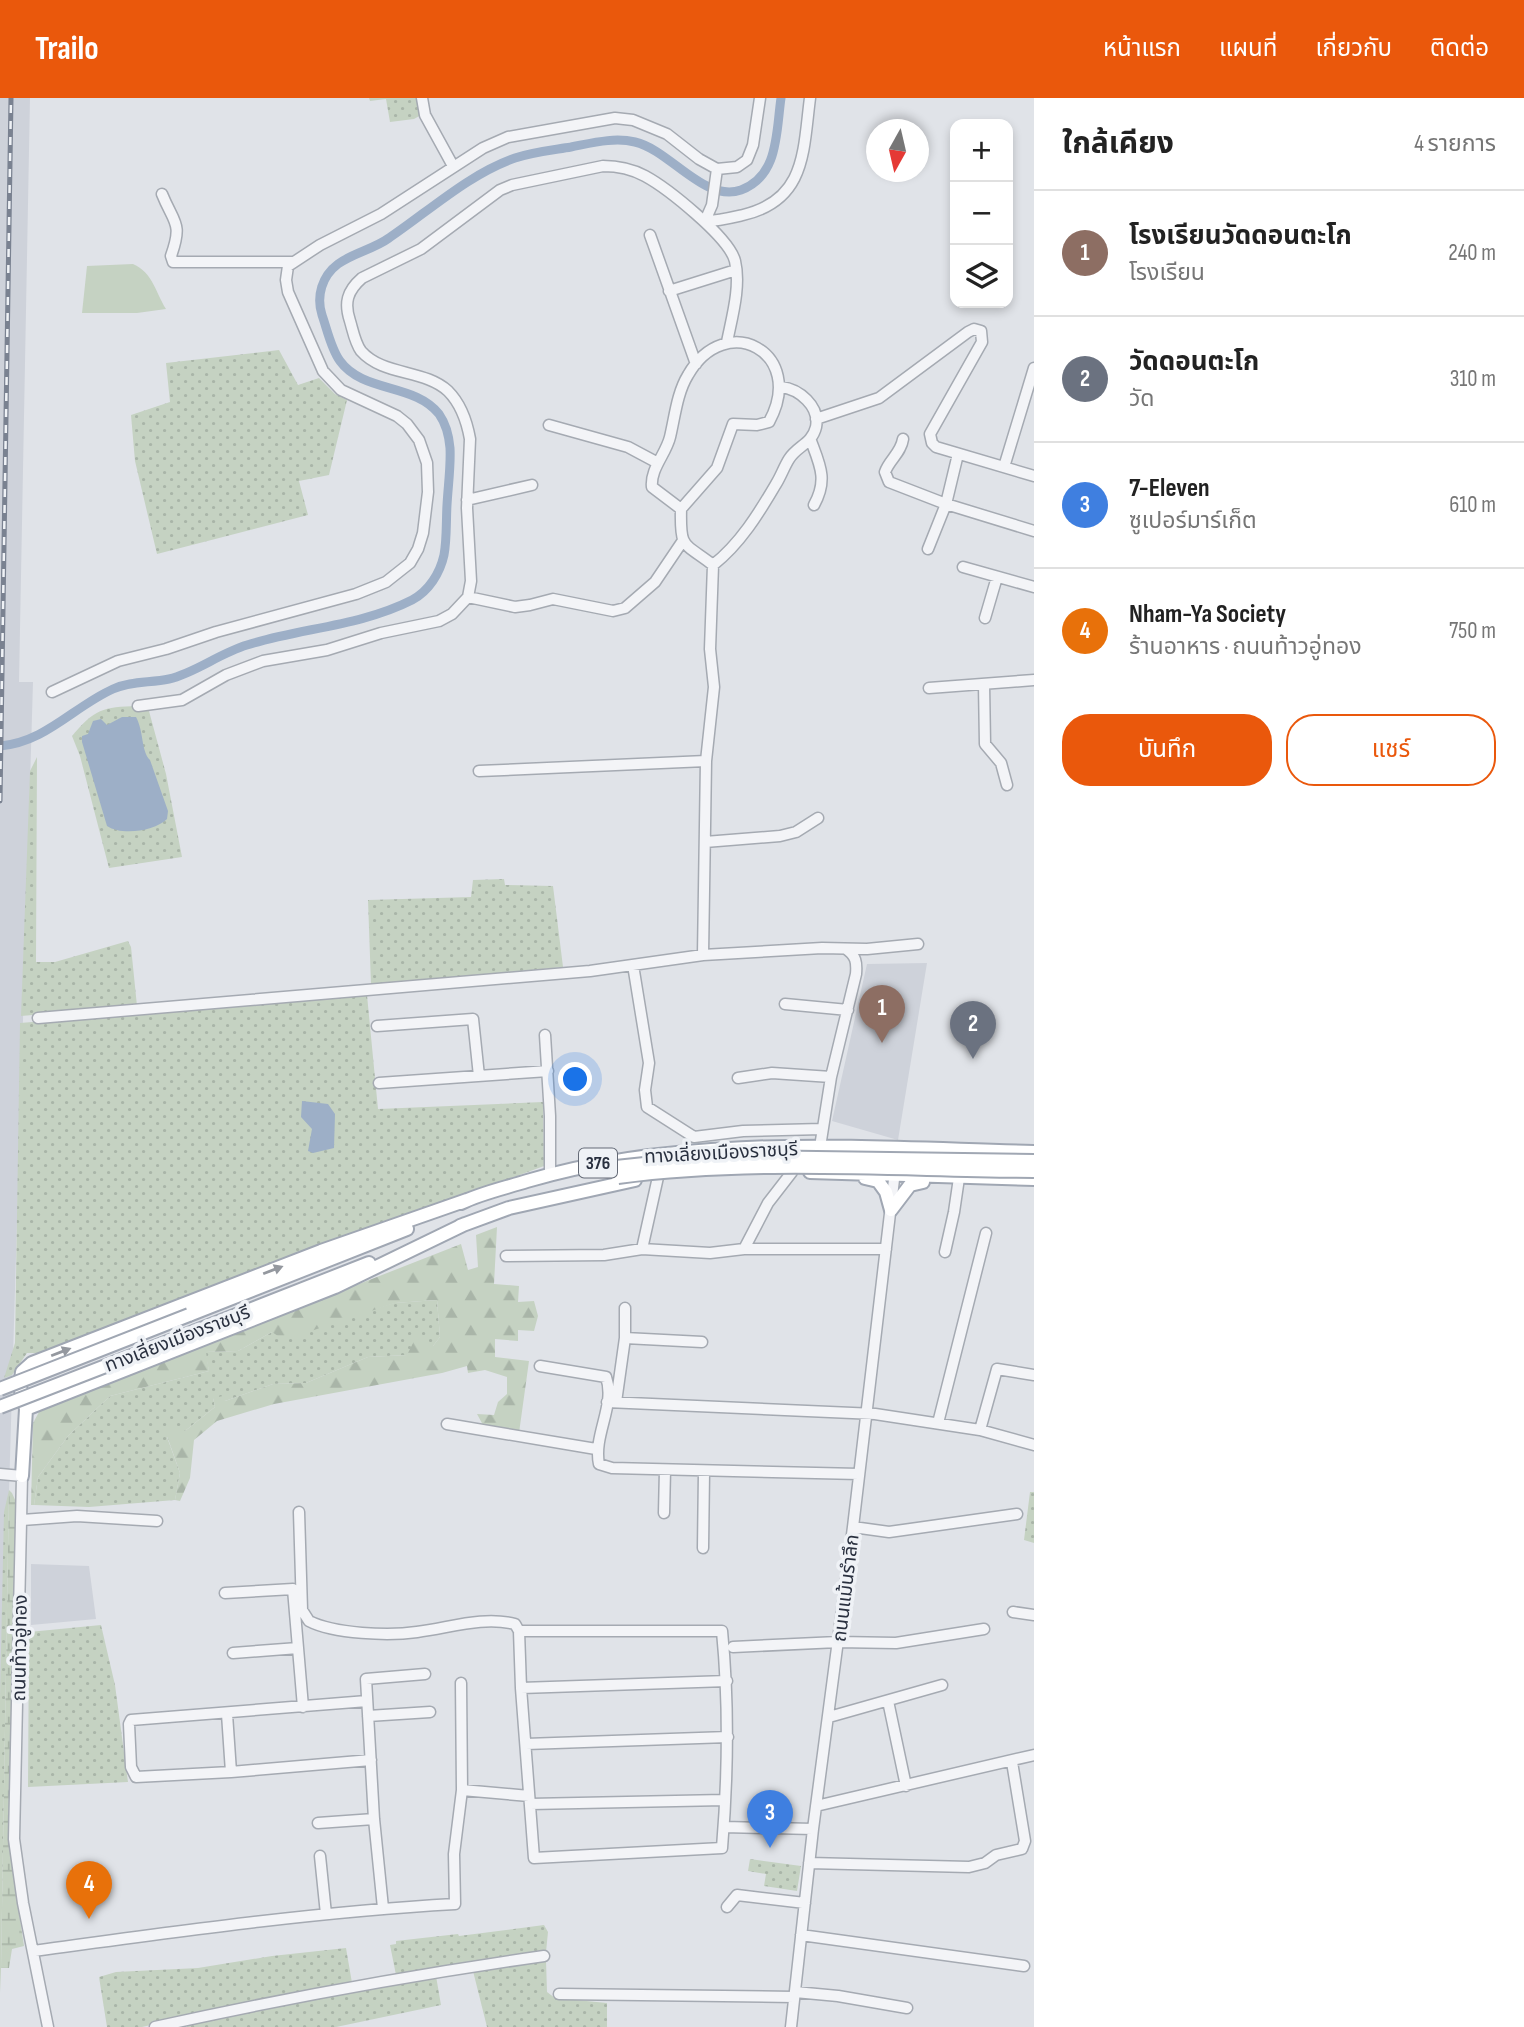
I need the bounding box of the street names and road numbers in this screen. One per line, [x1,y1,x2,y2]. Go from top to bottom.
street label: ทางเลี่ยงเมืองราชบุรี [644,1135,798,1169]
road number: 376 [579,1148,617,1178]
street label: ทางเลี่ยงเมืองราชบุรี [101,1298,253,1378]
street label: ถนนแม้นรำลึก [827,1533,864,1643]
street label: ถนนท้าวอู่ทอง [7,1594,33,1702]

